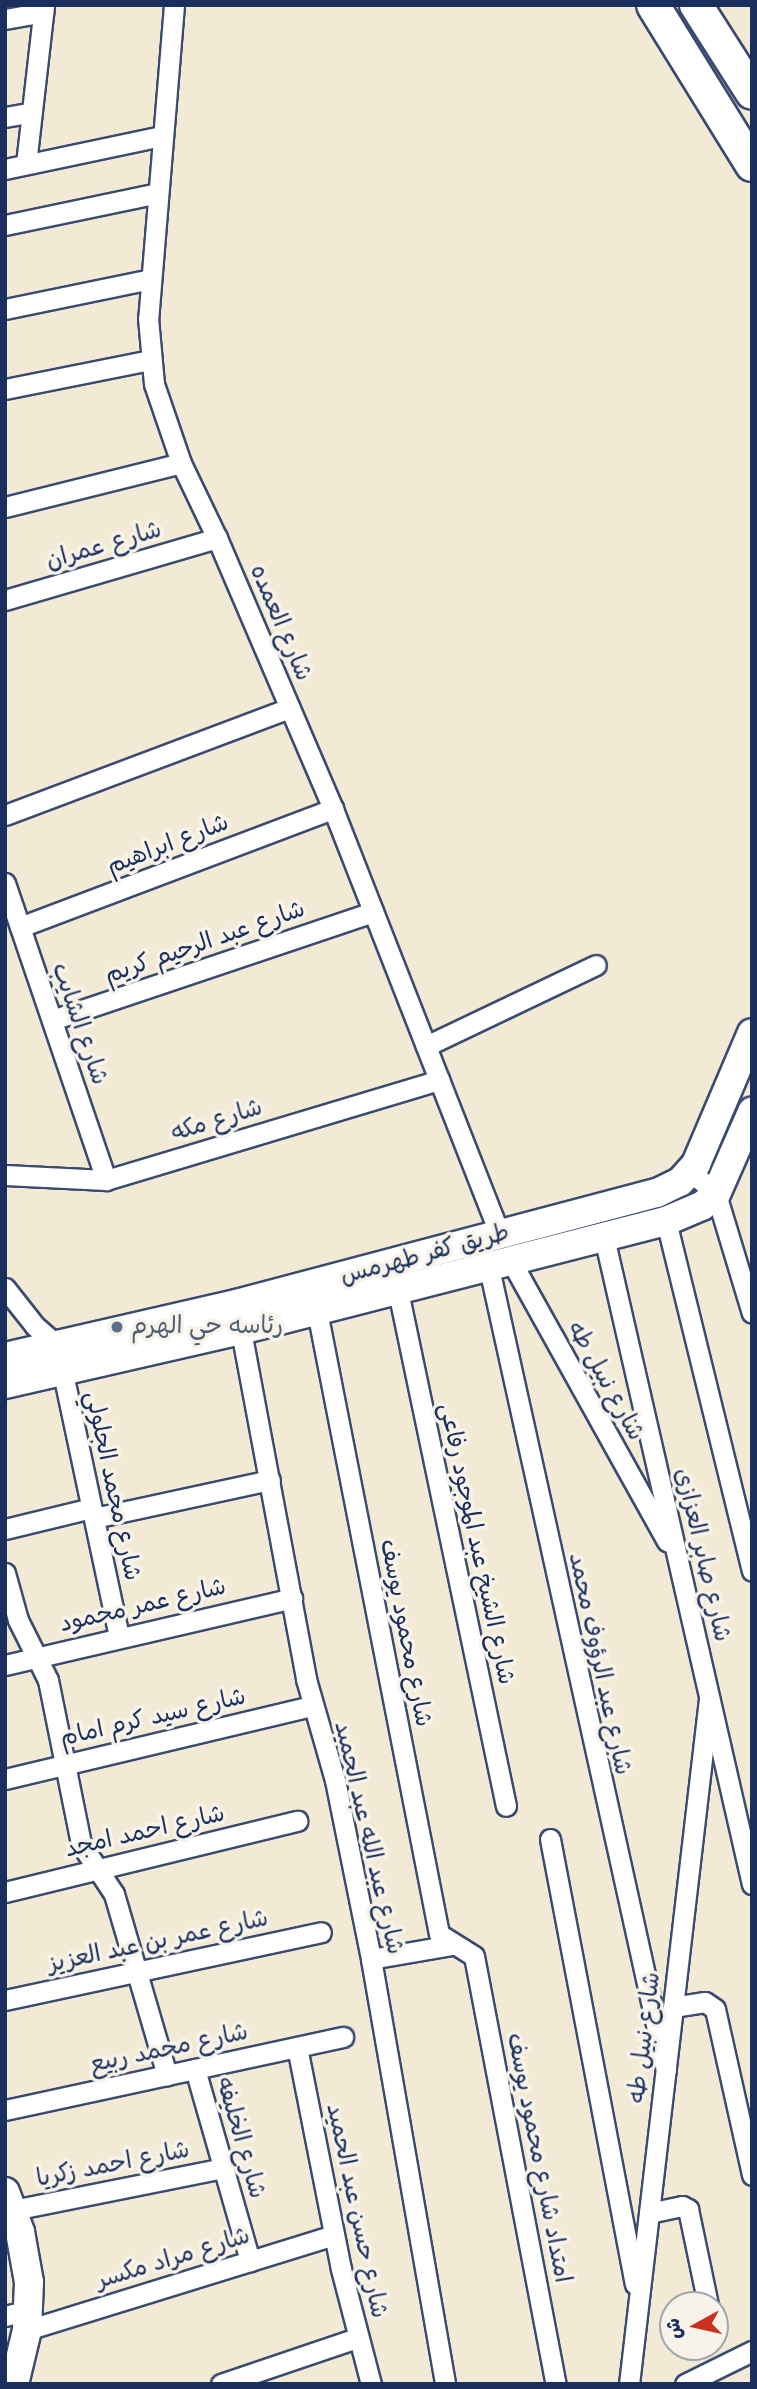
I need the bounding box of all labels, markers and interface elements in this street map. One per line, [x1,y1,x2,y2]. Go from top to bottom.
street label: شارع عمران [43,516,165,576]
street label: شارع العمده [243,561,317,685]
street label: شارع ابراهيم [103,809,233,881]
street label: شارع عبد الرحيم كريم [101,895,309,991]
street label: شارع الشايب [45,959,113,1089]
street label: شارع مكه [168,1094,266,1148]
street label: طريق كفر طهرمس [337,1219,513,1291]
place label: رئاسه حي الهرم [131,1313,283,1341]
street label: شارع نبيل طه [560,1316,650,1446]
marker: رئاسه حي الهرم [109,1319,125,1335]
street label: شارع محمد الجلولي [78,1389,146,1583]
street label: شارع الشيخ عبد الموجود رفاعى [432,1401,520,1687]
street label: شارع صابر العزازى [668,1465,736,1645]
street label: شارع محمود يوسف [373,1537,437,1729]
street label: شارع عبد الرؤوف محمد [561,1550,637,1778]
street label: شارع عمر محمود [57,1573,229,1639]
street label: شارع سيد كرم امام [57,1683,249,1753]
street label: شارع عبد الله عبد الحميد [327,1719,409,1957]
street label: شارع احمد امجد [62,1800,228,1864]
street label: شارع عمر بن عبد العزيز [45,1905,271,1979]
street label: شارع نبيل طه [623,1971,667,2105]
street label: شارع محمد ربيع [87,2018,251,2080]
street label: امتداد شارع محمود يوسف [500,2031,576,2285]
street label: شارع الخليفه [209,2074,271,2202]
street label: شارع حسن عبد الحميد [319,2101,393,2321]
street label: شارع احمد زكريا [34,2136,192,2194]
street label: شارع مراد مكسر [92,2222,254,2296]
north arrow [659,2291,729,2361]
text: ش [661,2317,689,2341]

